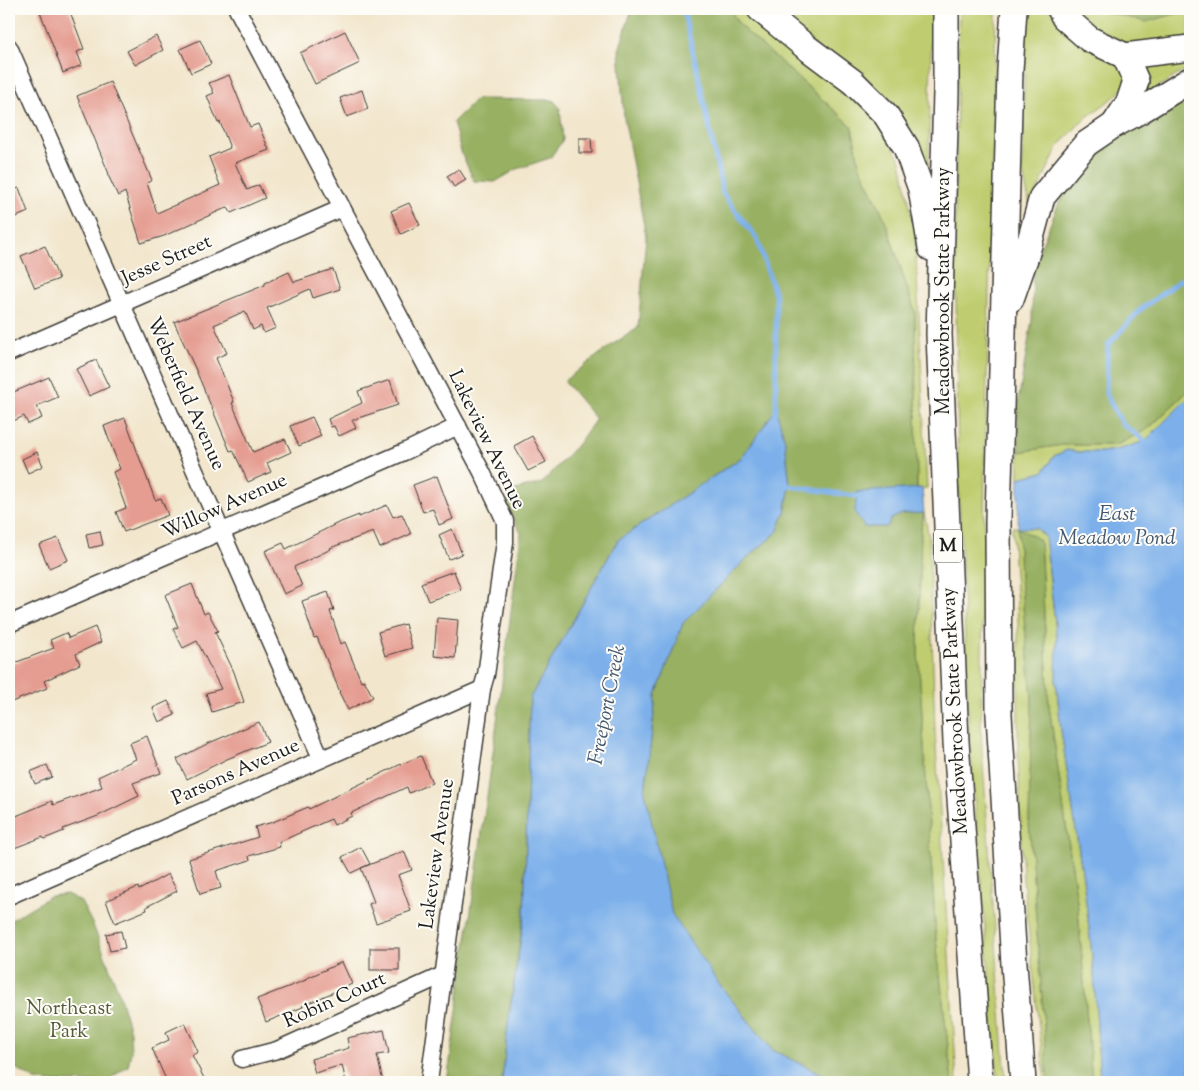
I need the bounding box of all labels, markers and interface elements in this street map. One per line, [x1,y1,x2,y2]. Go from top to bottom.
street label: Meadowbrook State Parkway [930,167,959,415]
street label: Jesse Street [116,228,217,294]
street label: Weberfield Avenue [138,313,232,475]
street label: Lakeview Avenue [440,365,532,515]
street label: Willow Avenue [158,466,292,548]
water label: East Meadow Pond [1058,500,1176,554]
road number: M [934,530,962,562]
street label: Meadowbrook State Parkway [935,586,977,836]
water label: Freeport Creek [582,642,634,767]
street label: Parsons Avenue [168,732,304,814]
street label: Lakeview Avenue [413,777,463,931]
street label: Robin Court [279,965,391,1037]
park label: Northeast Park [26,995,112,1047]

